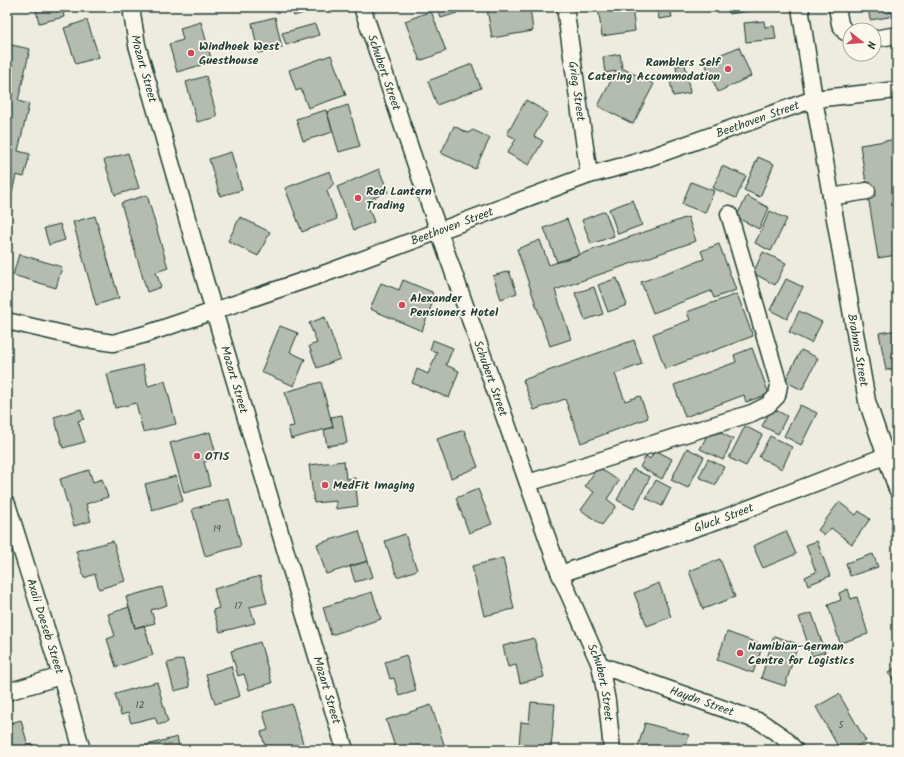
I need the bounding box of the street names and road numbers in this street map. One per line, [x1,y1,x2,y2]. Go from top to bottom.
street label: Schubert Street [362,32,406,114]
street label: Mozart Street [126,33,162,105]
street label: Grieg Street [563,60,590,123]
street label: Beethoven Street [714,96,802,143]
street label: Beethoven Street [408,202,497,251]
street label: Brahms Street [842,312,873,388]
street label: Schubert Street [468,338,513,419]
street label: Mozart Street [215,344,253,416]
street label: Gluck Street [691,498,757,538]
street label: Axali Doeseb Street [21,576,69,677]
street label: Schubert Street [582,641,618,722]
street label: Mozart Street [308,654,346,727]
street label: Haydn Street [667,681,737,722]

